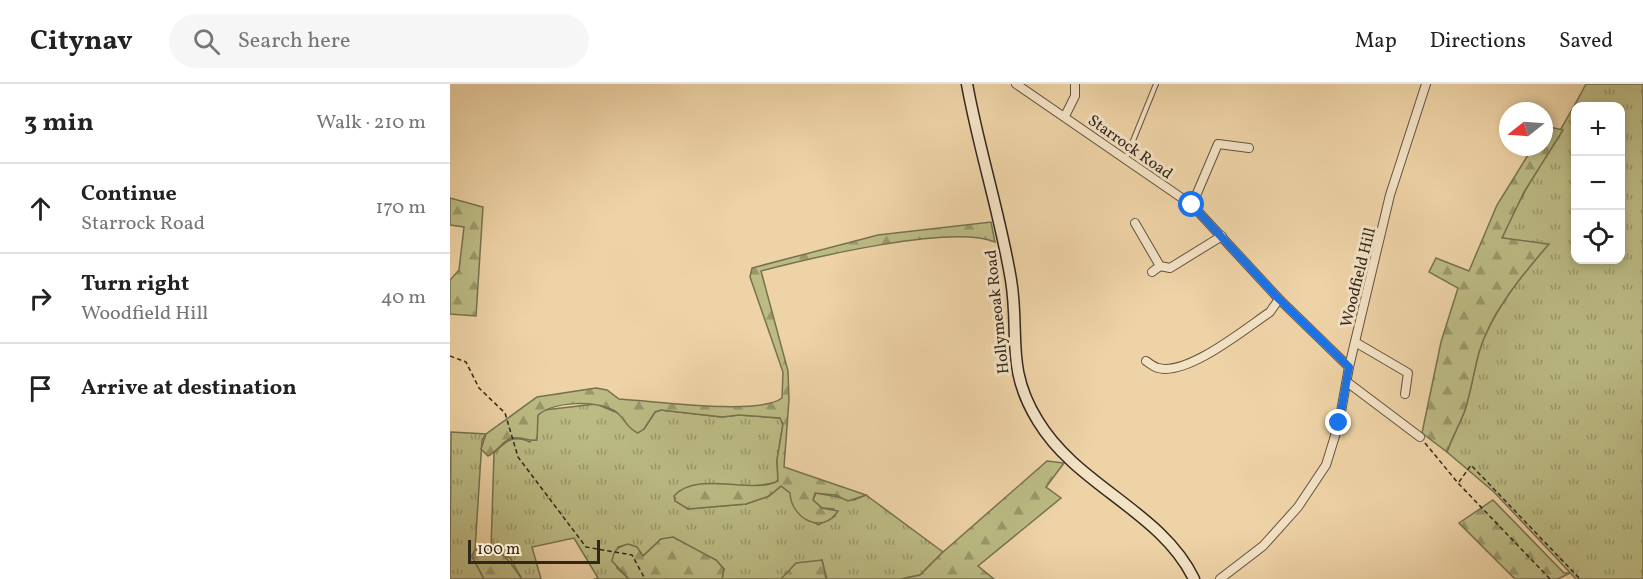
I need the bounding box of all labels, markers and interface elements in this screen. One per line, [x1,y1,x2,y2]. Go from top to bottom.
search box [169,14,589,68]
text: Citynav [30,22,133,61]
icon: search [190,25,223,58]
text: Search here [238,26,350,57]
text: Map [1355,27,1397,56]
text: Directions [1430,27,1526,56]
text: Saved [1559,27,1613,56]
north arrow [1499,102,1553,156]
map controls [1571,102,1625,264]
button: + [1571,102,1625,156]
text: 3 min [24,105,94,141]
text: Walk · 210 m [316,109,426,137]
street label: Starrock Road [1083,110,1177,185]
button: − [1571,156,1625,210]
text: Continue [81,179,177,210]
route start [1178,191,1204,217]
icon: ahead [24,192,57,225]
text: 170 m [376,194,426,222]
text: Starrock Road [81,210,205,238]
button: locate [1571,210,1625,264]
street label: Woodfield Hill [1336,225,1382,330]
street label: Hollymeoak Road [981,249,1015,375]
text: Turn right [81,269,189,300]
icon: right [24,282,57,315]
text: 40 m [381,284,426,312]
text: Woodfield Hill [81,300,208,328]
icon: arrive [24,372,57,405]
text: Arrive at destination [81,373,297,404]
route end [1325,409,1351,435]
scale bar [468,537,600,564]
text: 100 m [477,539,520,561]

